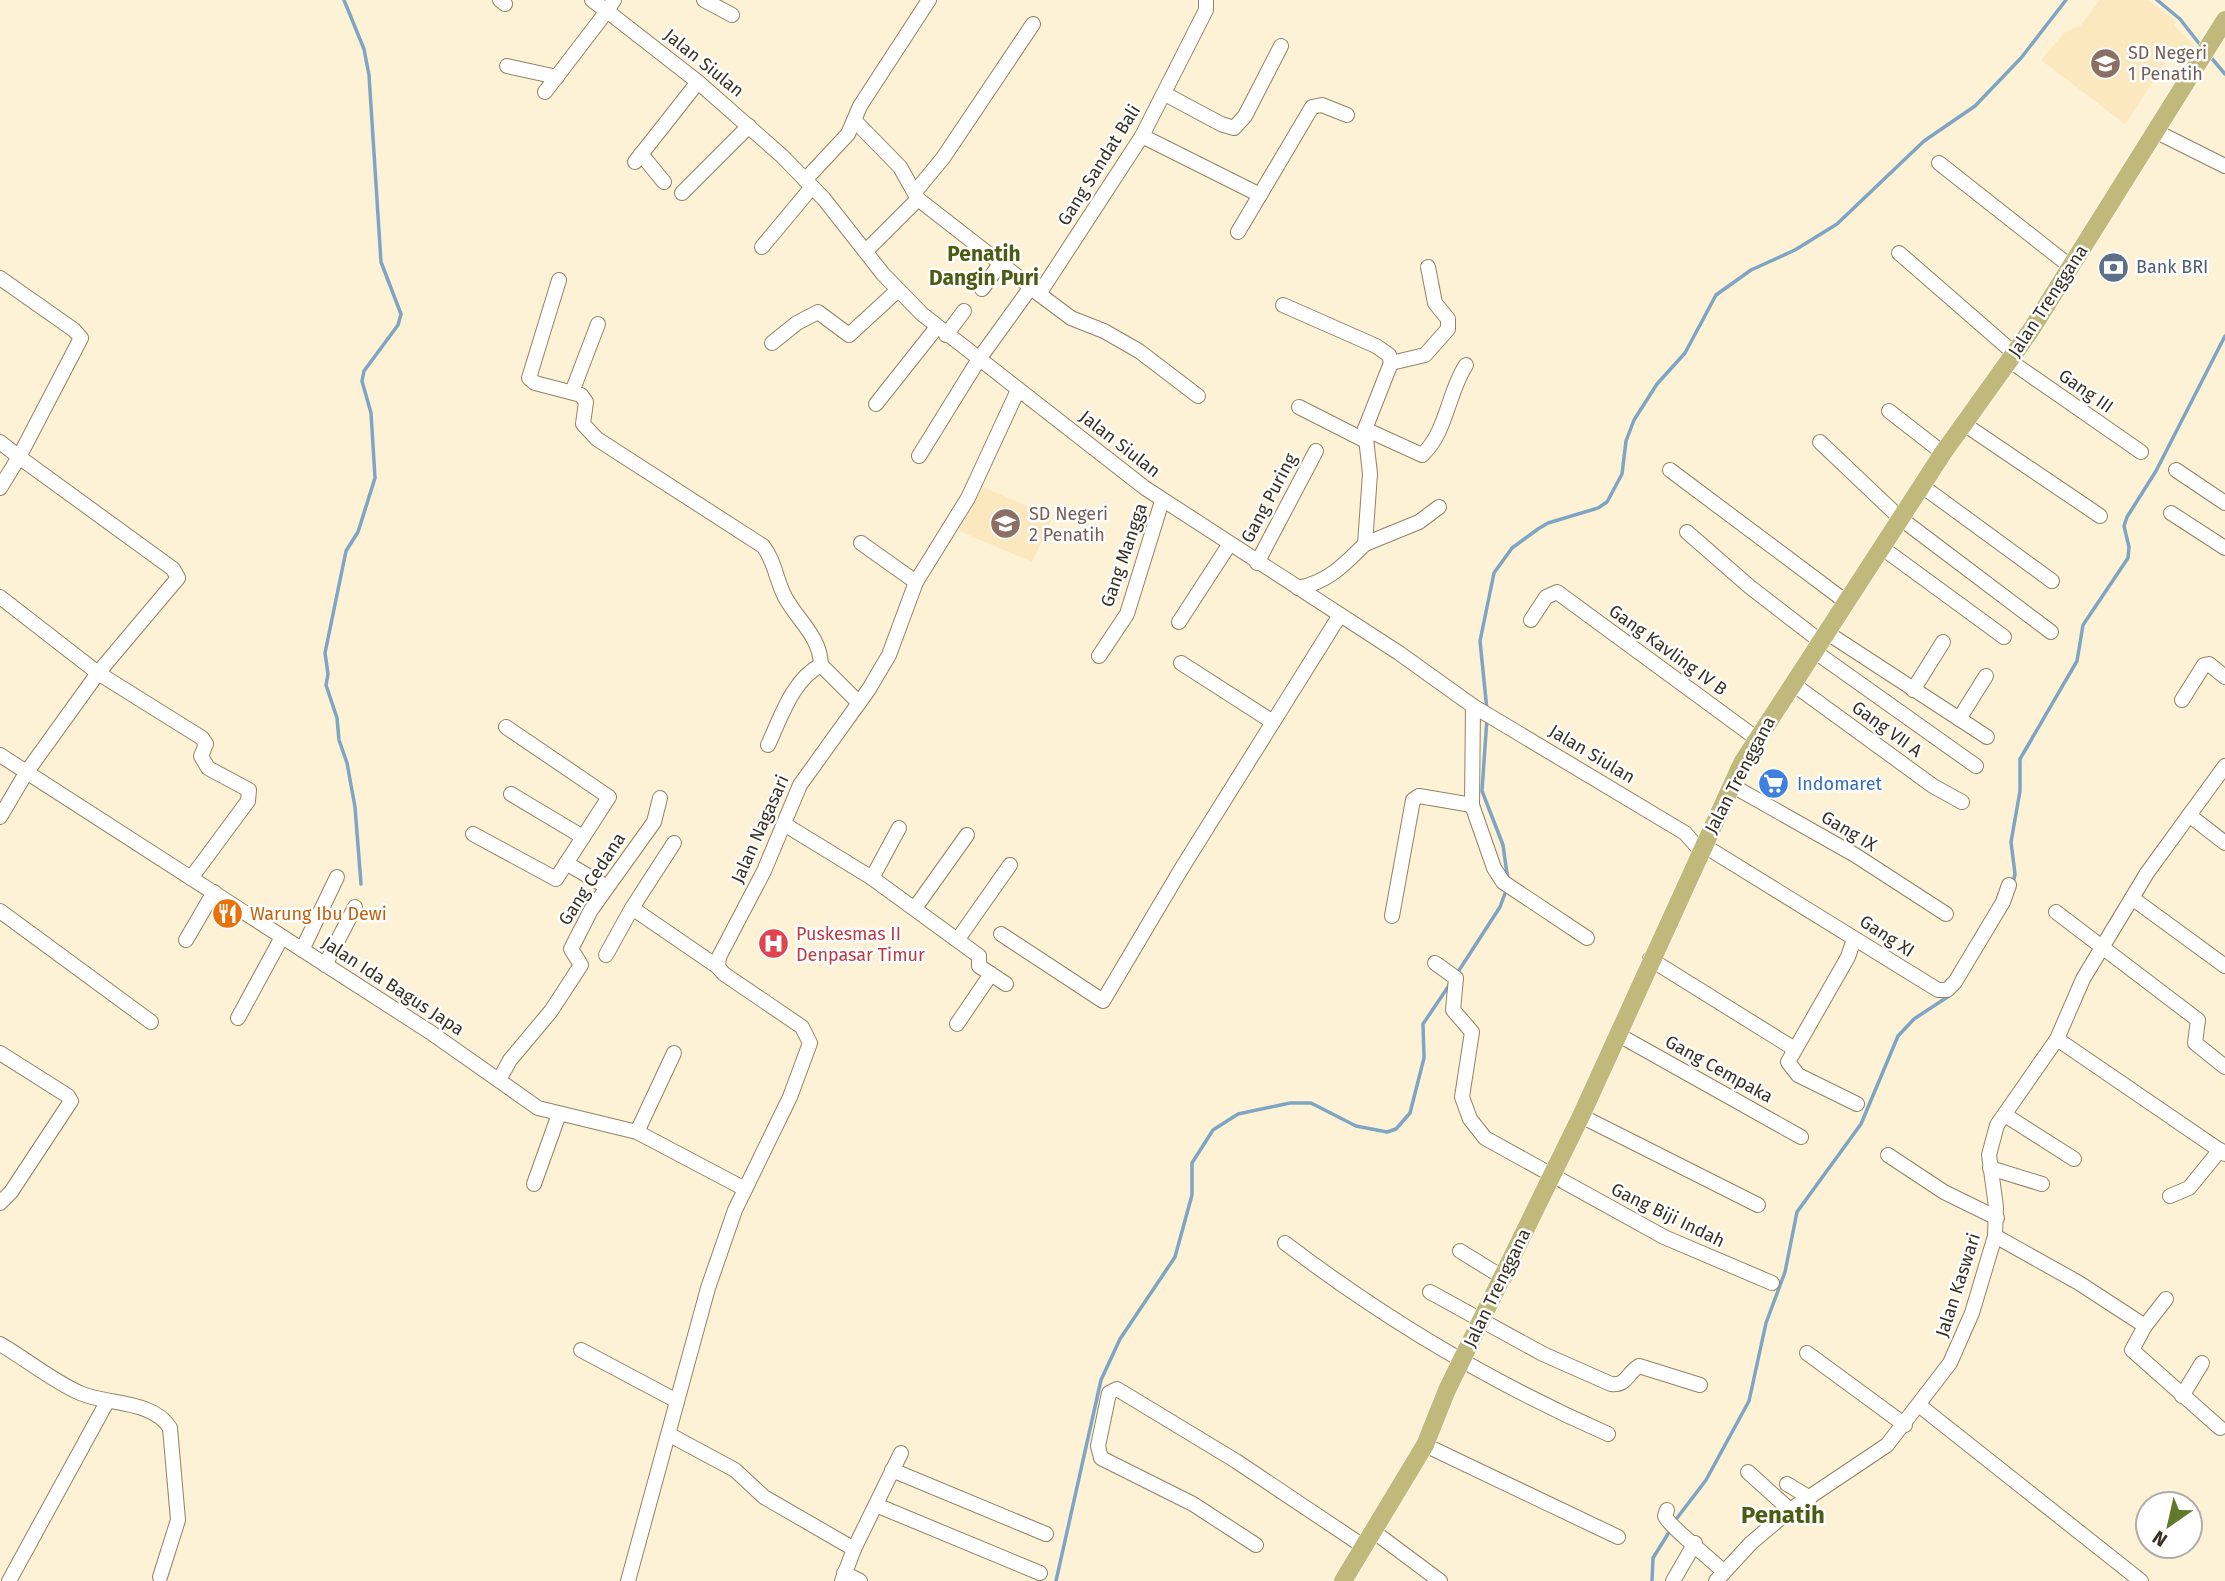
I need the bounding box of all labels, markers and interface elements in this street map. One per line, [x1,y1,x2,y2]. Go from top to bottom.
street label: Jalan Siulan [660,24,748,102]
place label: SD Negeri 1 Penatih [2128,42,2207,85]
school or university icon: SD Negeri 1 Penatih [2088,46,2122,80]
street label: Gang Sandat Bali [1053,100,1145,230]
district label: Penatih Dangin Puri [929,241,1039,291]
street label: Jalan Trenggana [2004,241,2092,361]
bank icon: Bank BRI [2096,250,2130,284]
place label: Bank BRI [2136,256,2208,278]
street label: Gang III [2054,364,2118,418]
street label: Jalan Siulan [1075,406,1165,482]
street label: Gang Puring [1236,449,1302,547]
street label: Gang Mangga [1096,500,1152,610]
place label: SD Negeri 2 Penatih [1029,503,1108,546]
school or university icon: SD Negeri 2 Penatih [989,507,1023,541]
street label: Gang Kavling IV B [1605,600,1731,700]
street label: Gang VII A [1848,696,1927,762]
street label: Jalan Trenggana [1700,713,1780,837]
street label: Jalan Siulan [1545,720,1639,788]
supermarket icon: Indomaret [1757,767,1791,801]
street label: Jalan Nagasari [726,772,794,886]
place label: Indomaret [1797,773,1883,795]
street label: Gang IX [1817,806,1881,856]
street label: Gang Cedana [554,828,630,930]
restaurant icon: Warung Ibu Dewi [210,897,244,931]
place label: Warung Ibu Dewi [250,903,387,925]
street label: Gang XI [1855,910,1919,962]
place label: Puskesmas II Denpasar Timur [796,923,925,966]
hospital icon: Puskesmas II Denpasar Timur [756,927,790,961]
street label: Jalan Ida Bagus Japa [318,932,468,1040]
street label: Gang Cempaka [1661,1030,1777,1108]
street label: Gang Biji Indah [1608,1178,1728,1252]
street label: Jalan Trenggana [1459,1225,1535,1351]
street label: Jalan Kaswari [1931,1230,1985,1340]
north arrow [2134,1490,2204,1560]
district label: Penatih [1741,1501,1825,1529]
text: N [2148,1526,2171,1552]

